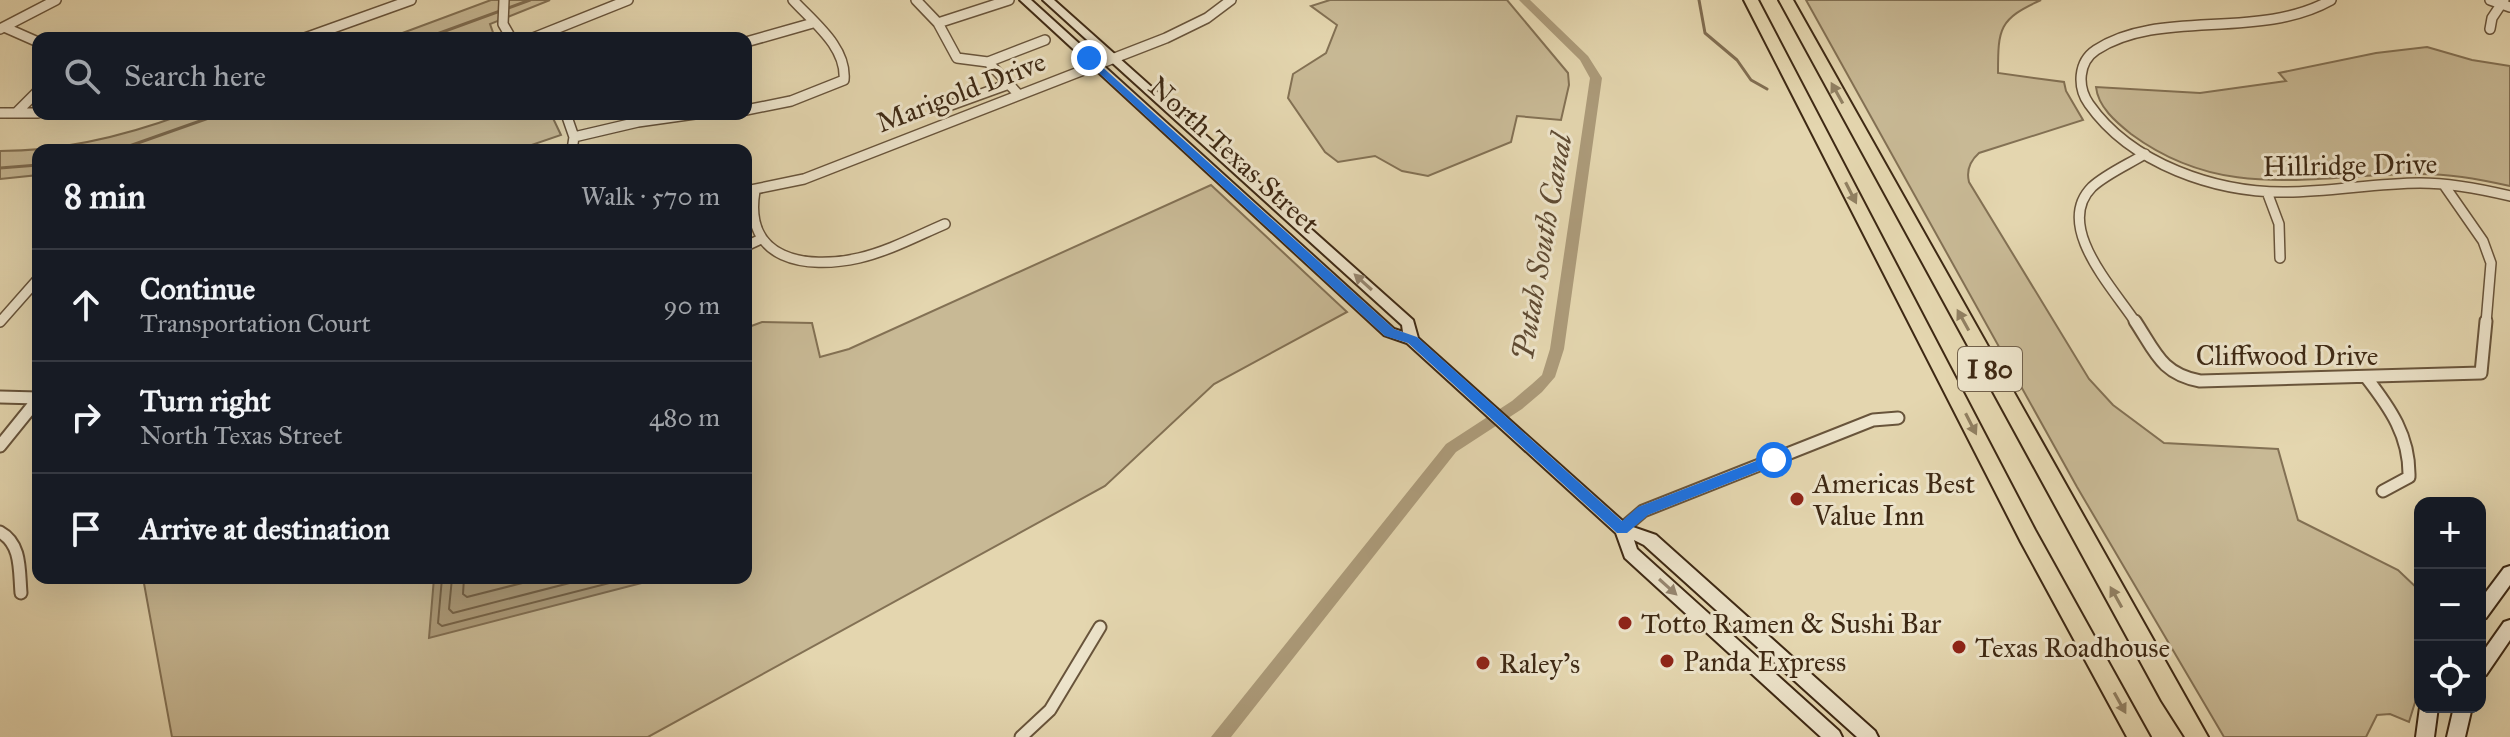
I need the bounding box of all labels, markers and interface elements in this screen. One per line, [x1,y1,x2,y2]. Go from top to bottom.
search box [32,32,752,120]
route end [1071,40,1107,76]
street label: Marigold Drive [871,44,1051,140]
icon: search [60,54,104,98]
text: Search here [124,58,266,94]
street label: North Texas Street [1141,69,1327,241]
one-way arrow [1831,82,1845,104]
water label: Putah South Canal [1504,128,1580,363]
street label: Hillridge Drive [2262,146,2438,184]
text: 8 min [64,176,146,217]
text: Walk · 570 m [581,180,720,212]
one-way arrow [1845,182,1858,205]
text: Continue [140,271,255,307]
one-way arrow [1354,274,1373,292]
icon: ahead [64,283,108,327]
text: 90 m [663,289,720,321]
text: Transportation Court [140,307,371,339]
one-way arrow [1956,309,1970,332]
street label: Cliffwood Drive [2196,338,2378,373]
road number: I 80 [1958,347,2022,391]
text: Turn right [140,383,271,419]
icon: right [64,395,108,439]
text: 480 m [649,401,720,433]
one-way arrow [1964,413,1978,436]
text: North Texas Street [140,419,343,451]
route start [1756,442,1792,478]
place label: Americas Best Value Inn [1812,466,1975,533]
marker: Americas Best Value Inn [1788,490,1806,508]
map controls [2414,497,2486,713]
button: + [2414,497,2486,569]
icon: arrive [64,507,108,551]
text: Arrive at destination [140,511,390,547]
button: − [2414,569,2486,641]
one-way arrow [1659,577,1678,595]
one-way arrow [2109,586,2123,608]
place label: Totto Ramen & Sushi Bar [1641,606,1942,641]
marker: Totto Ramen & Sushi Bar [1616,614,1634,632]
place label: Texas Roadhouse [1975,630,2170,665]
marker: Texas Roadhouse [1950,638,1968,656]
button: locate [2414,641,2486,713]
place label: Panda Express [1683,644,1846,679]
place label: Raley's [1499,646,1580,681]
marker: Panda Express [1658,652,1676,670]
marker: Raley's [1474,654,1492,672]
one-way arrow [2112,692,2126,714]

